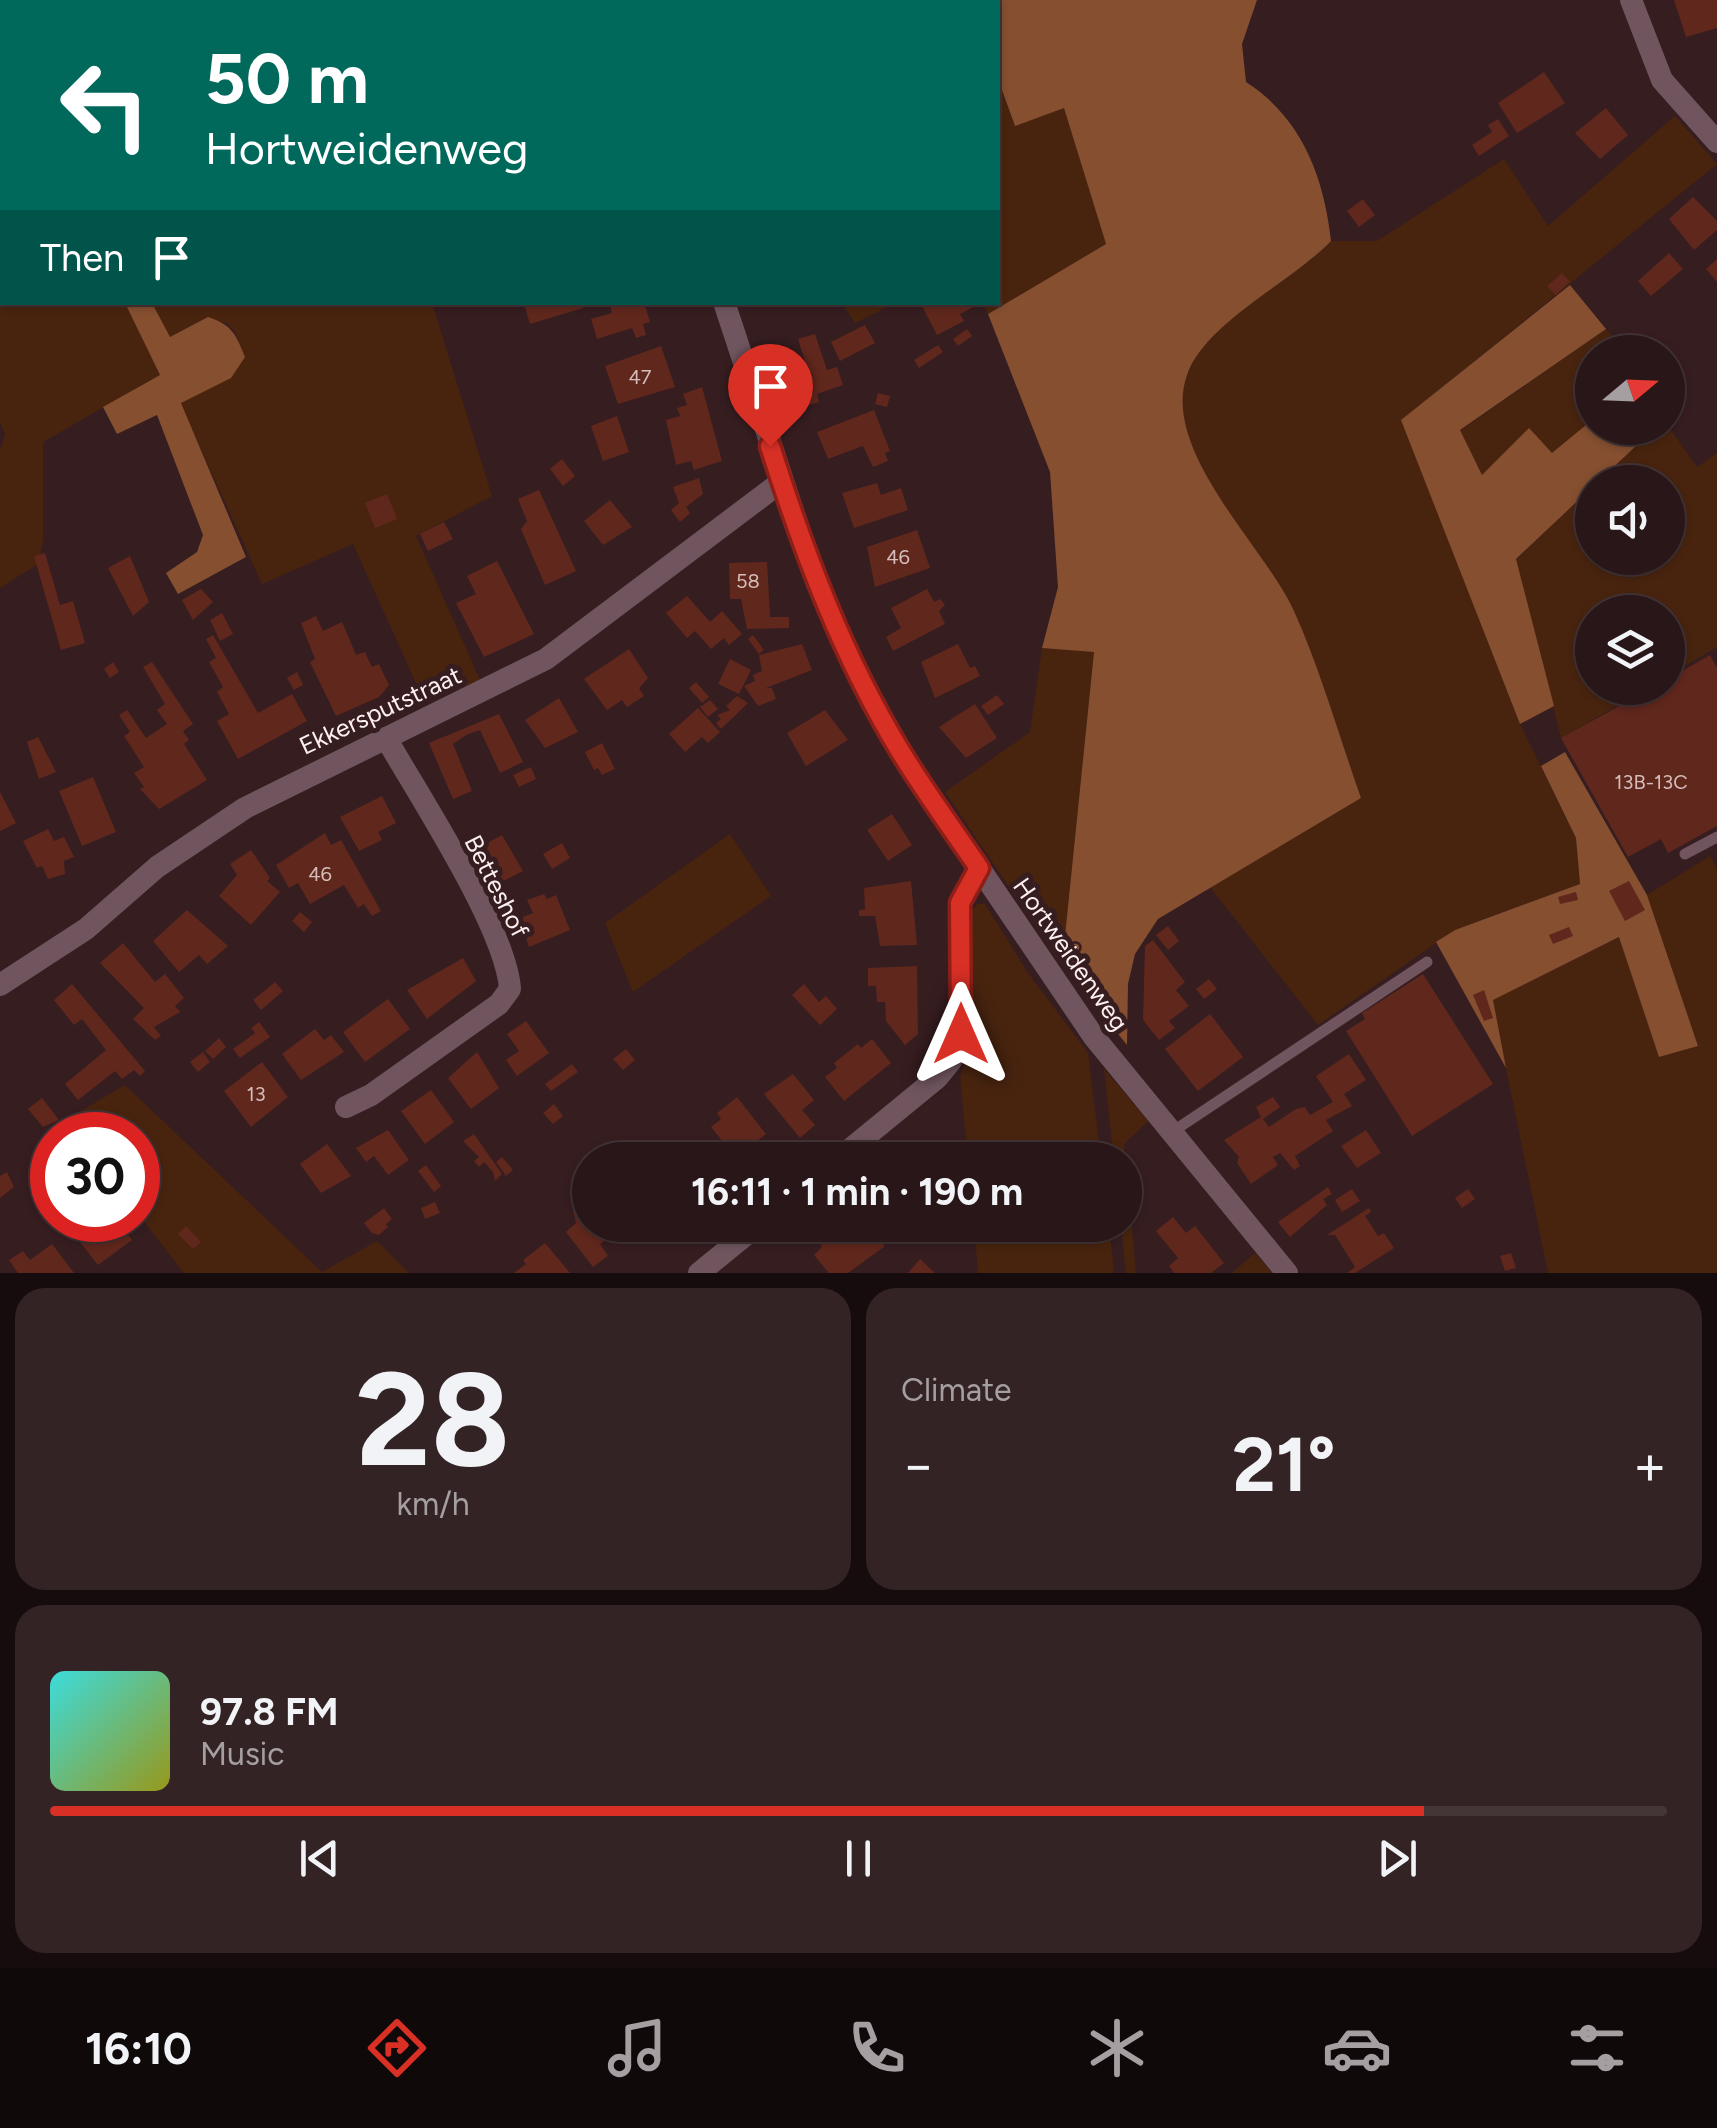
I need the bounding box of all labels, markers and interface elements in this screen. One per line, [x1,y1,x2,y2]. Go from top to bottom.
text: 50 m [205,36,369,121]
icon: left [40,40,170,170]
text: Hortweidenweg [205,121,528,175]
icon: arrive [144,230,199,285]
text: Then [40,235,124,281]
north arrow [1575,335,1685,445]
map controls [1575,335,1685,705]
pin [728,344,813,447]
icon: arrive [743,359,798,414]
house number: 47 [628,365,652,389]
button: sound [1575,465,1685,575]
house number: 46 [886,545,910,569]
house number: 58 [736,569,760,593]
button: layers [1575,595,1685,705]
street label: Ekkersputstraat [294,659,466,761]
house number: 13B-13C [1614,770,1688,794]
street label: Betteshof [458,830,536,943]
house number: 46 [308,862,332,886]
street label: Hortweidenweg [1007,872,1135,1036]
position arrow [909,982,1013,1086]
house number: 13 [246,1082,266,1106]
speed limit sign: 30 [30,1112,160,1242]
text: 16:11 · 1 min · 190 m [691,1169,1023,1215]
text: 28 [356,1342,510,1498]
text: Climate [901,1371,1012,1409]
text: 21° [1232,1420,1336,1510]
text: − [901,1432,935,1498]
text: + [1633,1432,1667,1498]
text: km/h [396,1485,470,1523]
text: 97.8 FM [200,1689,339,1735]
text: Music [200,1735,285,1773]
icon: previous [292,1831,347,1886]
icon: pause [831,1831,886,1886]
icon: next [1370,1831,1425,1886]
icon: directions [362,2013,432,2083]
icon: music [602,2013,672,2083]
icon: phone [842,2013,912,2083]
icon: climate [1082,2013,1152,2083]
icon: car [1322,2013,1392,2083]
icon: filters [1562,2013,1632,2083]
text: 16:10 [85,2021,192,2075]

